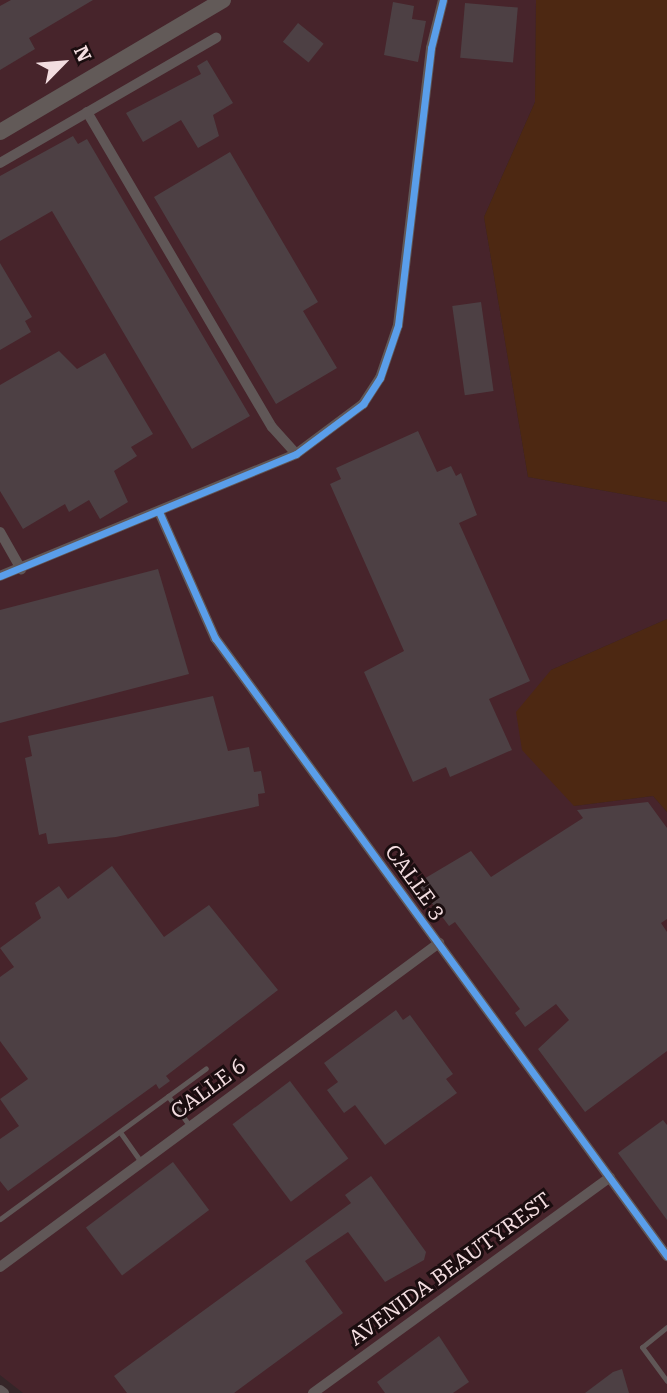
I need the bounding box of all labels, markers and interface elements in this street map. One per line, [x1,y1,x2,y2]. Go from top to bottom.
north arrow [28,28,98,98]
text: N [69,42,96,65]
street label: CALLE 3 [379,840,451,924]
street label: CALLE 6 [166,1053,250,1125]
street label: AVENIDA BEAUTYREST [344,1187,556,1351]

